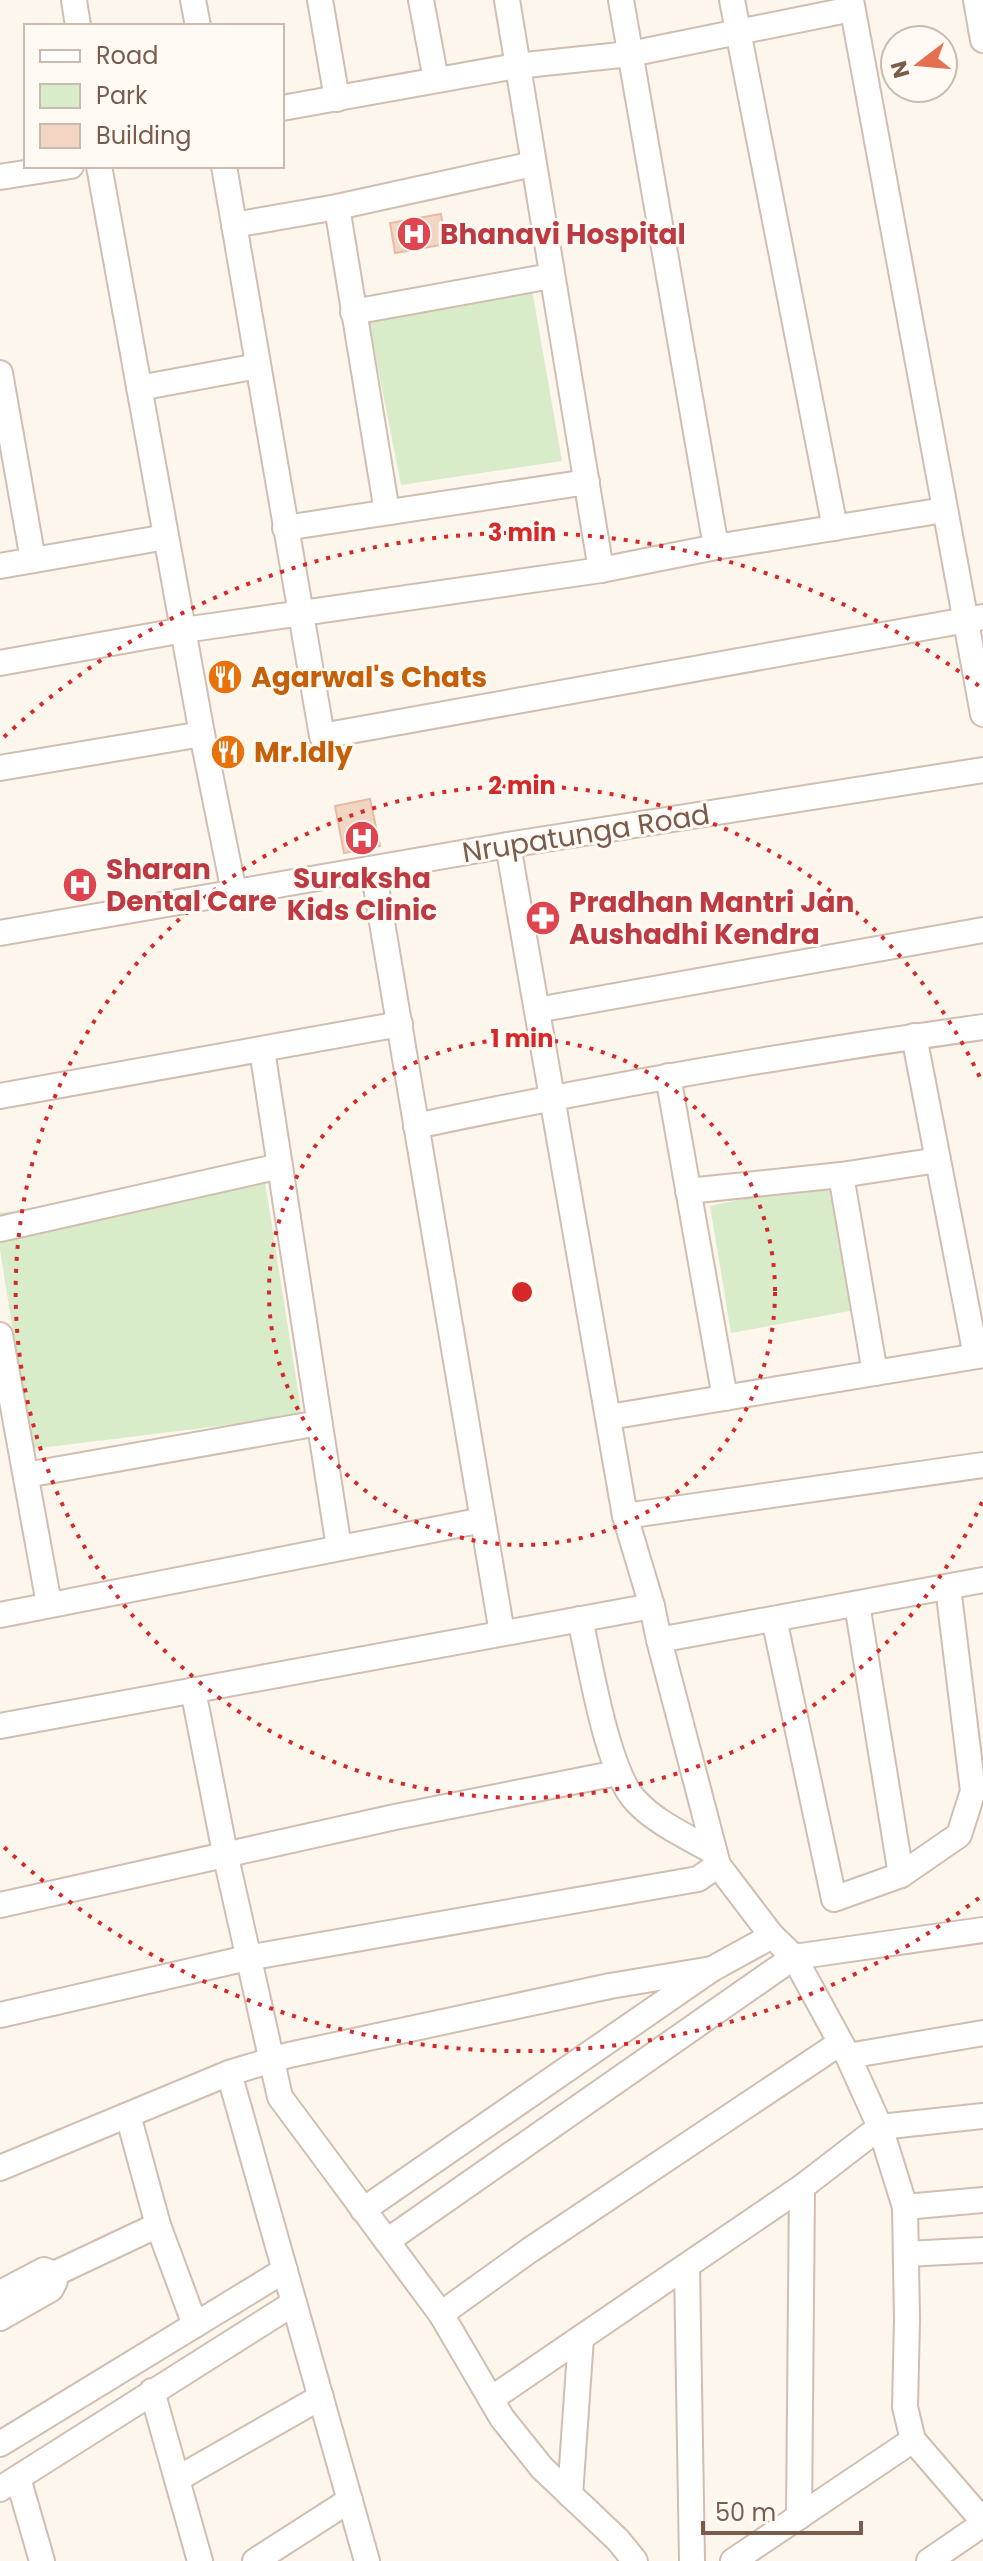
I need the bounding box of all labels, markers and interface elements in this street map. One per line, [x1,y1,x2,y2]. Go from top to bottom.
legend [24,24,284,168]
north arrow [879,24,959,104]
text: Road [96,39,158,72]
text: N [883,57,917,82]
text: Park [96,79,148,112]
text: Building [96,119,192,152]
hospital icon: Bhanavi Hospital [395,215,433,253]
place label: Bhanavi Hospital [440,215,686,254]
text: 3 min [488,516,556,549]
restaurant icon: Agarwal's Chats [206,658,244,696]
place label: Agarwal's Chats [251,658,487,697]
restaurant icon: Mr.Idly [209,733,247,771]
place label: Mr.Idly [254,733,353,772]
text: 2 min [488,769,556,802]
street label: Nrupatunga Road [460,795,713,872]
hospital icon: Suraksha Kids Clinic [343,819,381,857]
place label: Sharan Dental Care [106,850,277,921]
place label: Suraksha Kids Clinic [287,859,437,930]
hospital icon: Sharan Dental Care [61,866,99,904]
place label: Pradhan Mantri Jan Aushadhi Kendra [569,883,854,954]
pharmacy icon: Pradhan Mantri Jan Aushadhi Kendra [524,899,562,937]
text: 1 min [491,1022,553,1055]
centre of rings [508,1278,536,1306]
scale bar [703,2485,861,2535]
text: 50 m [715,2496,776,2529]

